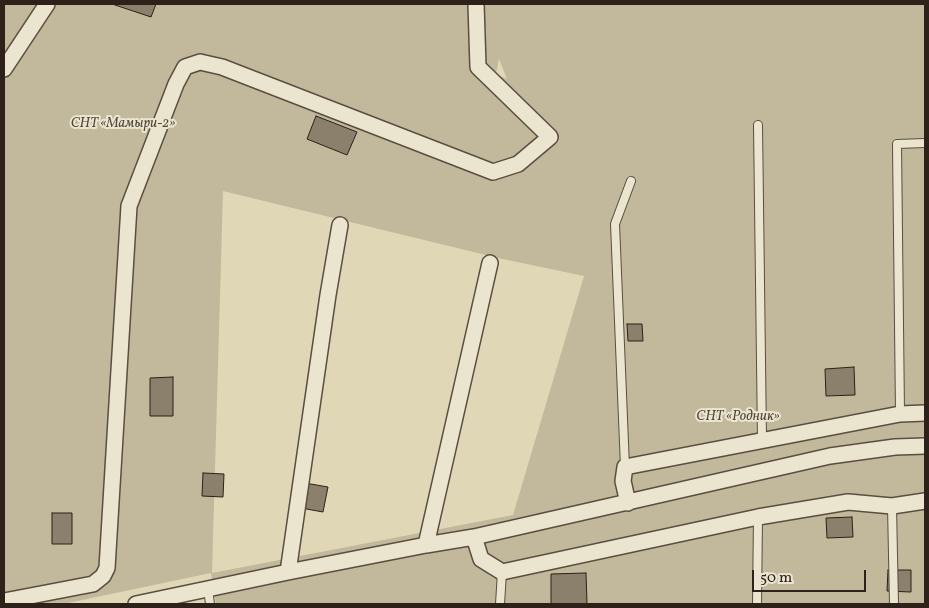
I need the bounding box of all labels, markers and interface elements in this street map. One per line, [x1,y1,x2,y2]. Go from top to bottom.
park label: СНТ «Мамыри-2» [71,116,175,132]
park label: СНТ «Родник» [696,409,780,425]
scale bar [754,560,868,592]
text: 50 m [760,568,792,589]

